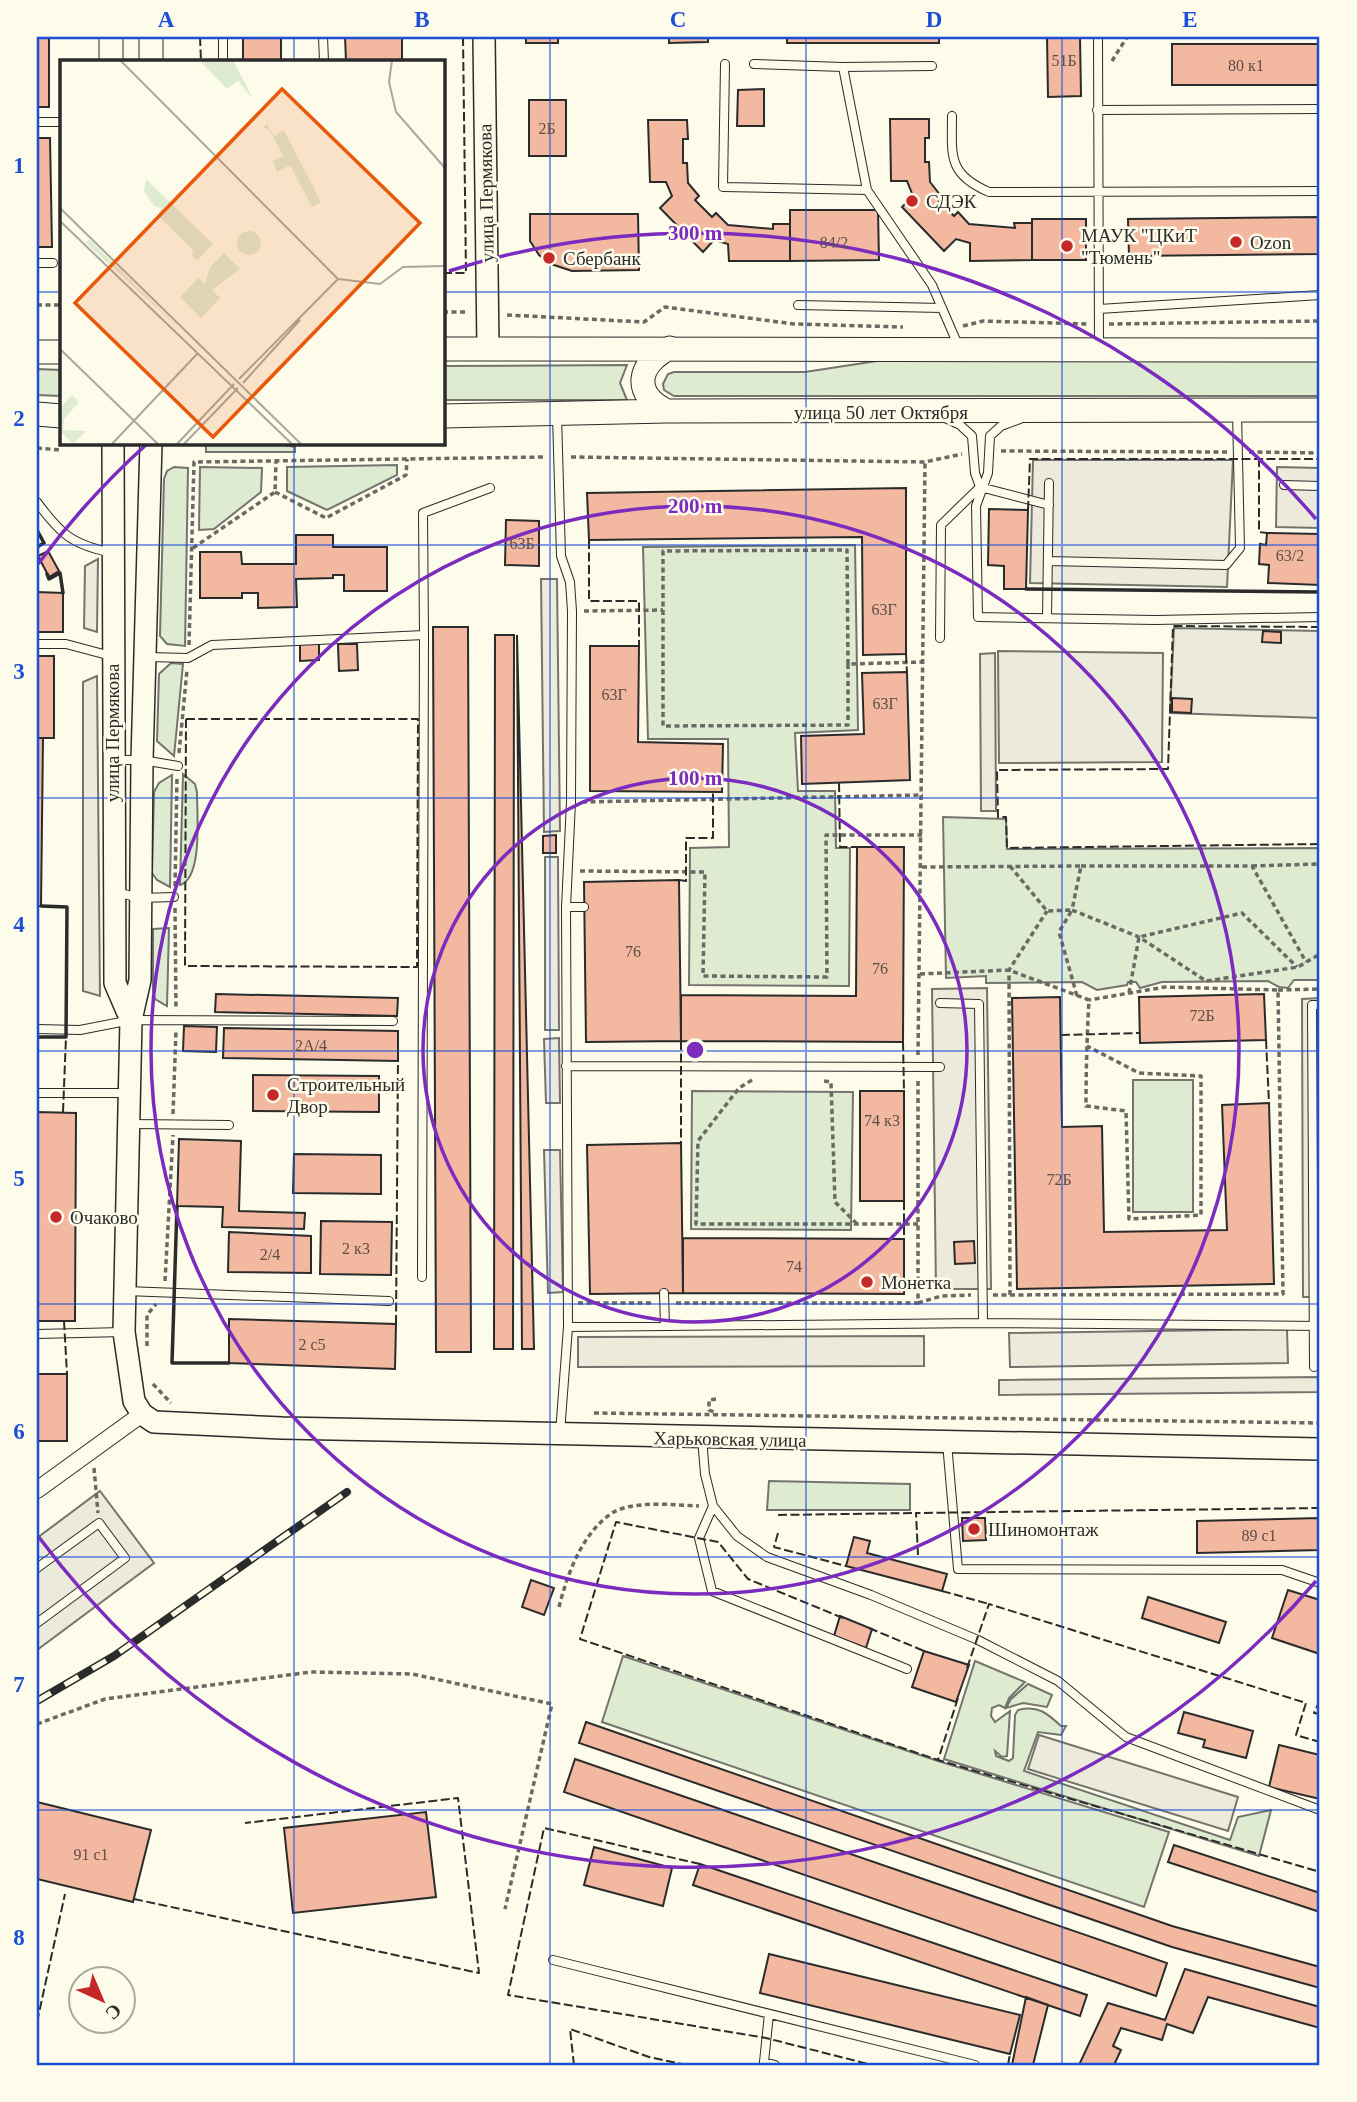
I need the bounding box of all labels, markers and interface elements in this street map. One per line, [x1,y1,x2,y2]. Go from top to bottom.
text: A [158,7,175,32]
text: B [414,7,430,32]
text: C [670,7,686,32]
text: D [926,7,942,32]
text: E [1182,7,1198,32]
house number: 51Б [1051,52,1077,69]
house number: 80 к1 [1228,57,1264,74]
inset map [60,60,444,444]
house number: 2Б [538,120,556,137]
street label: улица Пермякова [474,123,498,263]
text: 1 [13,153,25,178]
place label: СДЭК [926,191,977,212]
marker: СДЭК [904,193,920,209]
text: 300 m [668,221,723,245]
place label: МАУК "ЦКиТ "Тюмень" [1081,225,1197,268]
place label: Ozon [1250,232,1292,253]
house number: 84/2 [820,234,848,251]
marker: Ozon [1228,234,1244,250]
marker: МАУК "ЦКиТ "Тюмень" [1059,238,1075,254]
place label: Сбербанк [563,248,642,269]
marker: Сбербанк [541,250,557,266]
street label: улица 50 лет Октября [794,402,968,423]
text: 2 [13,406,25,431]
text: 200 m [668,494,723,518]
house number: 63Б [509,535,535,552]
house number: 63/2 [1276,547,1304,564]
house number: 63Г [871,601,897,618]
text: 3 [13,659,25,684]
street label: улица Пермякова [102,663,123,802]
house number: 63Г [601,686,627,703]
house number: 63Г [872,695,898,712]
text: 100 m [668,766,723,790]
text: 4 [13,912,25,937]
house number: 76 [625,943,641,960]
house number: 76 [872,960,888,977]
house number: 72Б [1189,1007,1215,1024]
house number: 2А/4 [295,1037,327,1054]
centre of rings [683,1038,707,1062]
place label: Строительный Двор [287,1074,405,1117]
marker: Строительный Двор [265,1087,281,1103]
house number: 74 к3 [864,1112,900,1129]
text: 5 [13,1166,25,1191]
house number: 72Б [1046,1171,1072,1188]
place label: Очаково [70,1207,138,1228]
marker: Очаково [48,1209,64,1225]
house number: 2 к3 [342,1240,370,1257]
house number: 2/4 [260,1246,280,1263]
house number: 74 [786,1258,802,1275]
place label: Монетка [881,1272,952,1293]
marker: Монетка [859,1274,875,1290]
house number: 2 с5 [298,1336,326,1353]
text: 6 [13,1419,25,1444]
street label: Харьковская улица [653,1427,807,1451]
place label: Шиномонтаж [988,1519,1099,1540]
marker: Шиномонтаж [966,1521,982,1537]
house number: 89 с1 [1241,1527,1277,1544]
text: 7 [13,1672,25,1697]
house number: 91 с1 [73,1846,109,1863]
text: 8 [13,1925,25,1950]
north arrow [66,1966,136,2036]
text: С [101,2000,126,2024]

